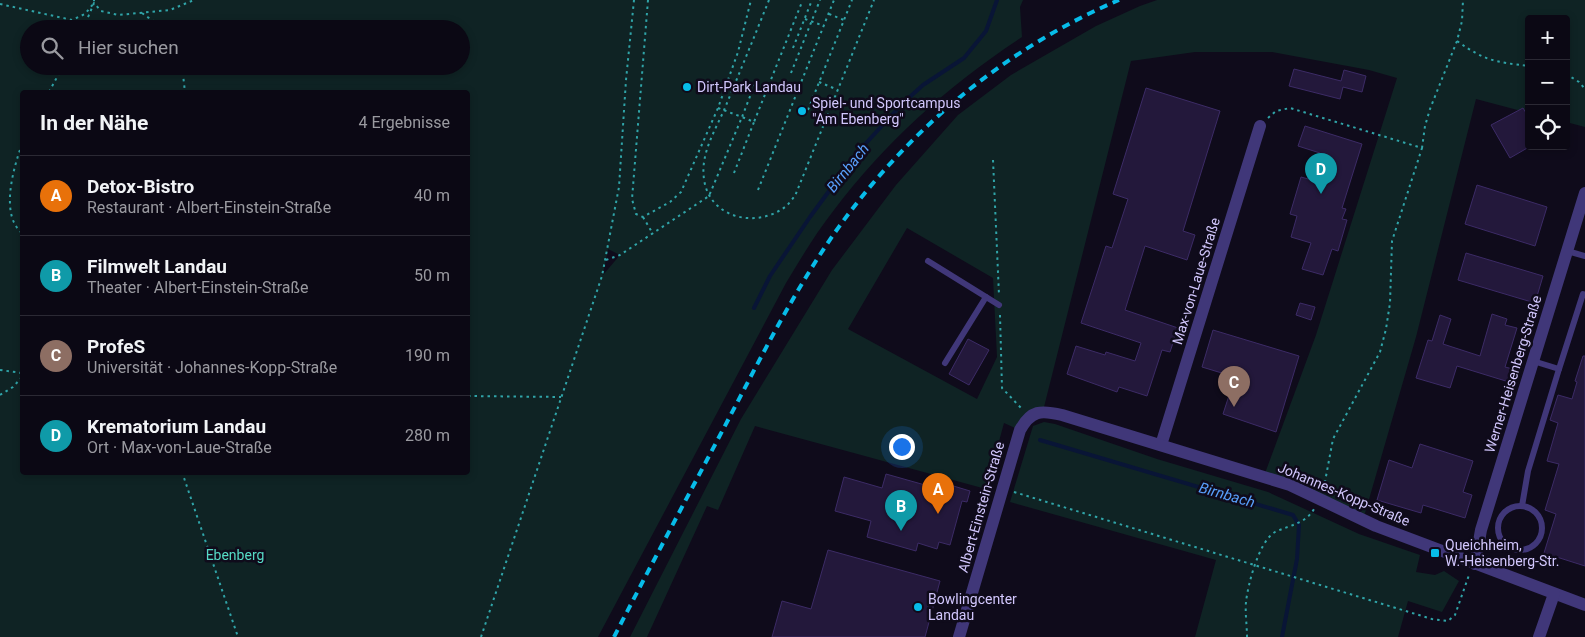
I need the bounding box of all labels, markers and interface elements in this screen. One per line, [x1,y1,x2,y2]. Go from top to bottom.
map controls [1525,15,1570,150]
button: + [1525,15,1570,60]
search box [20,20,470,75]
icon: search [38,34,66,62]
text: Hier suchen [78,36,179,59]
button: − [1525,60,1570,105]
place label: Dirt-Park Landau [697,79,801,95]
marker: Dirt-Park Landau [681,81,693,93]
place label: Spiel- und Sportcampus "Am Ebenberg" [812,95,960,127]
marker: Spiel- und Sportcampus "Am Ebenberg" [796,105,808,117]
button: locate [1525,105,1570,150]
text: In der Nähe [40,111,148,135]
text: 4 Ergebnisse [358,113,450,132]
water label: Birnbach [823,140,873,196]
pin: D [1305,153,1337,194]
text: Detox-Bistro [87,175,194,198]
text: A [51,186,61,205]
text: 40 m [414,186,450,205]
text: Restaurant · Albert-Einstein-Straße [87,198,331,217]
street label: Max-von-Laue-Straße [1169,216,1223,346]
text: Filmwelt Landau [87,255,227,278]
text: B [51,266,61,285]
text: 50 m [414,266,450,285]
text: Theater · Albert-Einstein-Straße [87,278,309,297]
street label: Werner-Heisenberg-Straße [1481,293,1545,455]
text: ProfeS [87,335,145,358]
text: C [51,346,61,365]
text: 190 m [405,346,450,365]
text: Universität · Johannes-Kopp-Straße [87,358,337,377]
pin: C [1218,366,1250,407]
text: Krematorium Landau [87,415,266,438]
text: D [51,426,61,445]
text: 280 m [405,426,450,445]
your location [889,434,915,460]
text: Ort · Max-von-Laue-Straße [87,438,272,457]
street label: Albert-Einstein-Straße [955,440,1007,574]
street label: Johannes-Kopp-Straße [1276,459,1412,529]
pin: A [922,473,954,514]
water label: Birnbach [1197,478,1257,512]
pin: B [885,490,917,531]
place label: Queichheim, W.-Heisenberg-Str. [1445,537,1559,569]
park label: Ebenberg [206,547,264,563]
marker: Queichheim, W.-Heisenberg-Str. [1429,547,1441,559]
place label: Bowlingcenter Landau [928,591,1017,623]
marker: Bowlingcenter Landau [912,601,924,613]

